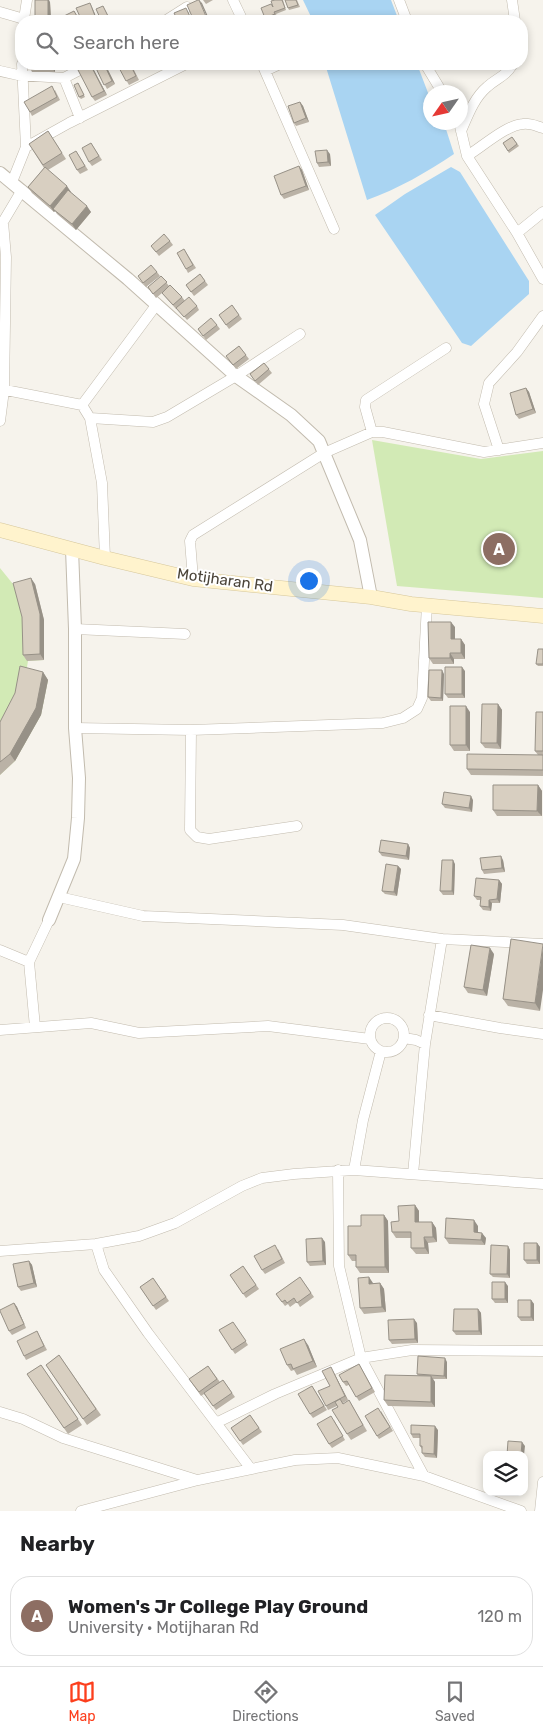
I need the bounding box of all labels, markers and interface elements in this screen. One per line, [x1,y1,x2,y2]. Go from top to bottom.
search box [15,15,528,70]
icon: search [33,29,61,57]
text: Search here [73,31,180,54]
north arrow [423,85,468,130]
pin: A [483,530,515,568]
street label: Motijharan Rd [176,564,274,596]
your location [296,568,322,594]
map controls [483,1451,528,1496]
button: layers [483,1451,528,1496]
text: Nearby [20,1531,95,1556]
text: Women's Jr College Play Ground [68,1595,368,1618]
text: A [31,1607,43,1626]
text: 120 m [477,1607,522,1626]
text: University · Motijharan Rd [68,1618,259,1637]
tab: Map [68,1678,96,1725]
tab: Directions [232,1678,299,1725]
tab: Saved [435,1678,475,1725]

